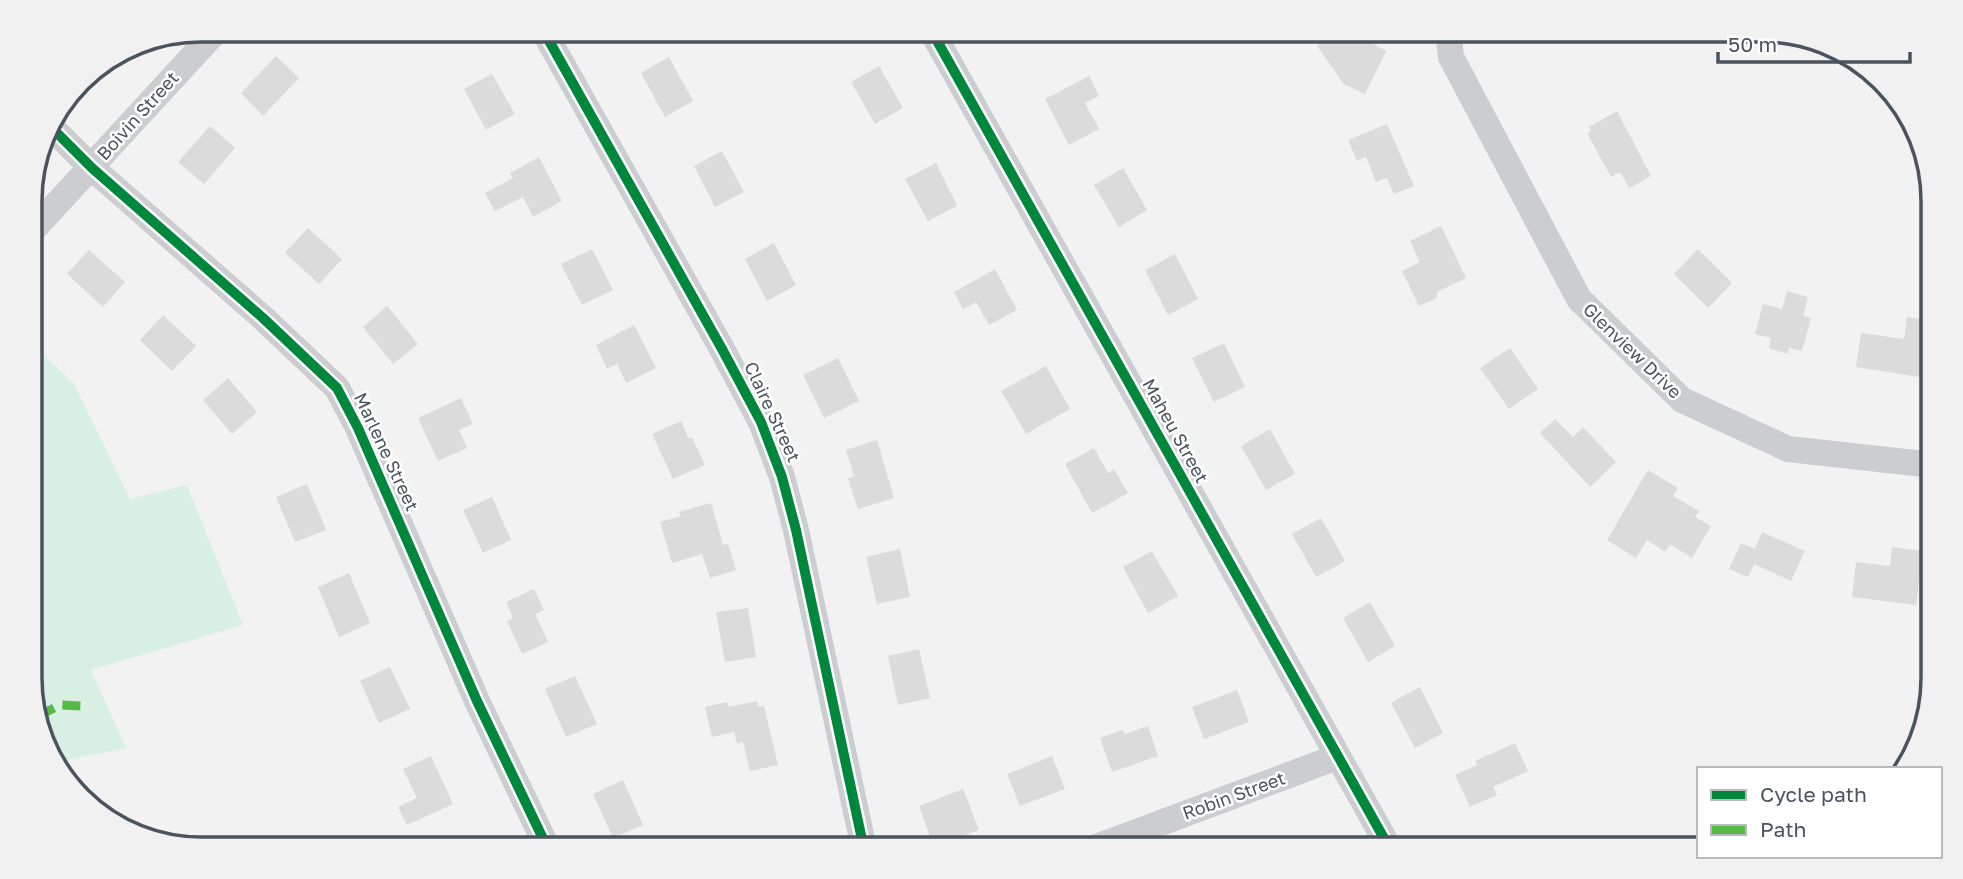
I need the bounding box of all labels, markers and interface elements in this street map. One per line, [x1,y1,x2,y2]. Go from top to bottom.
scale bar [1718,21,1910,65]
text: 50 m [1728,31,1777,57]
street label: Boivin Street [92,67,183,164]
street label: Glenview Drive [1579,298,1686,403]
street label: Claire Street [740,358,806,465]
street label: Maheu Street [1138,375,1214,487]
street label: Marlene Street [350,389,424,514]
street label: Robin Street [1179,766,1288,824]
legend [1697,767,1942,858]
text: Cycle path [1760,781,1867,807]
text: Path [1760,816,1807,842]

